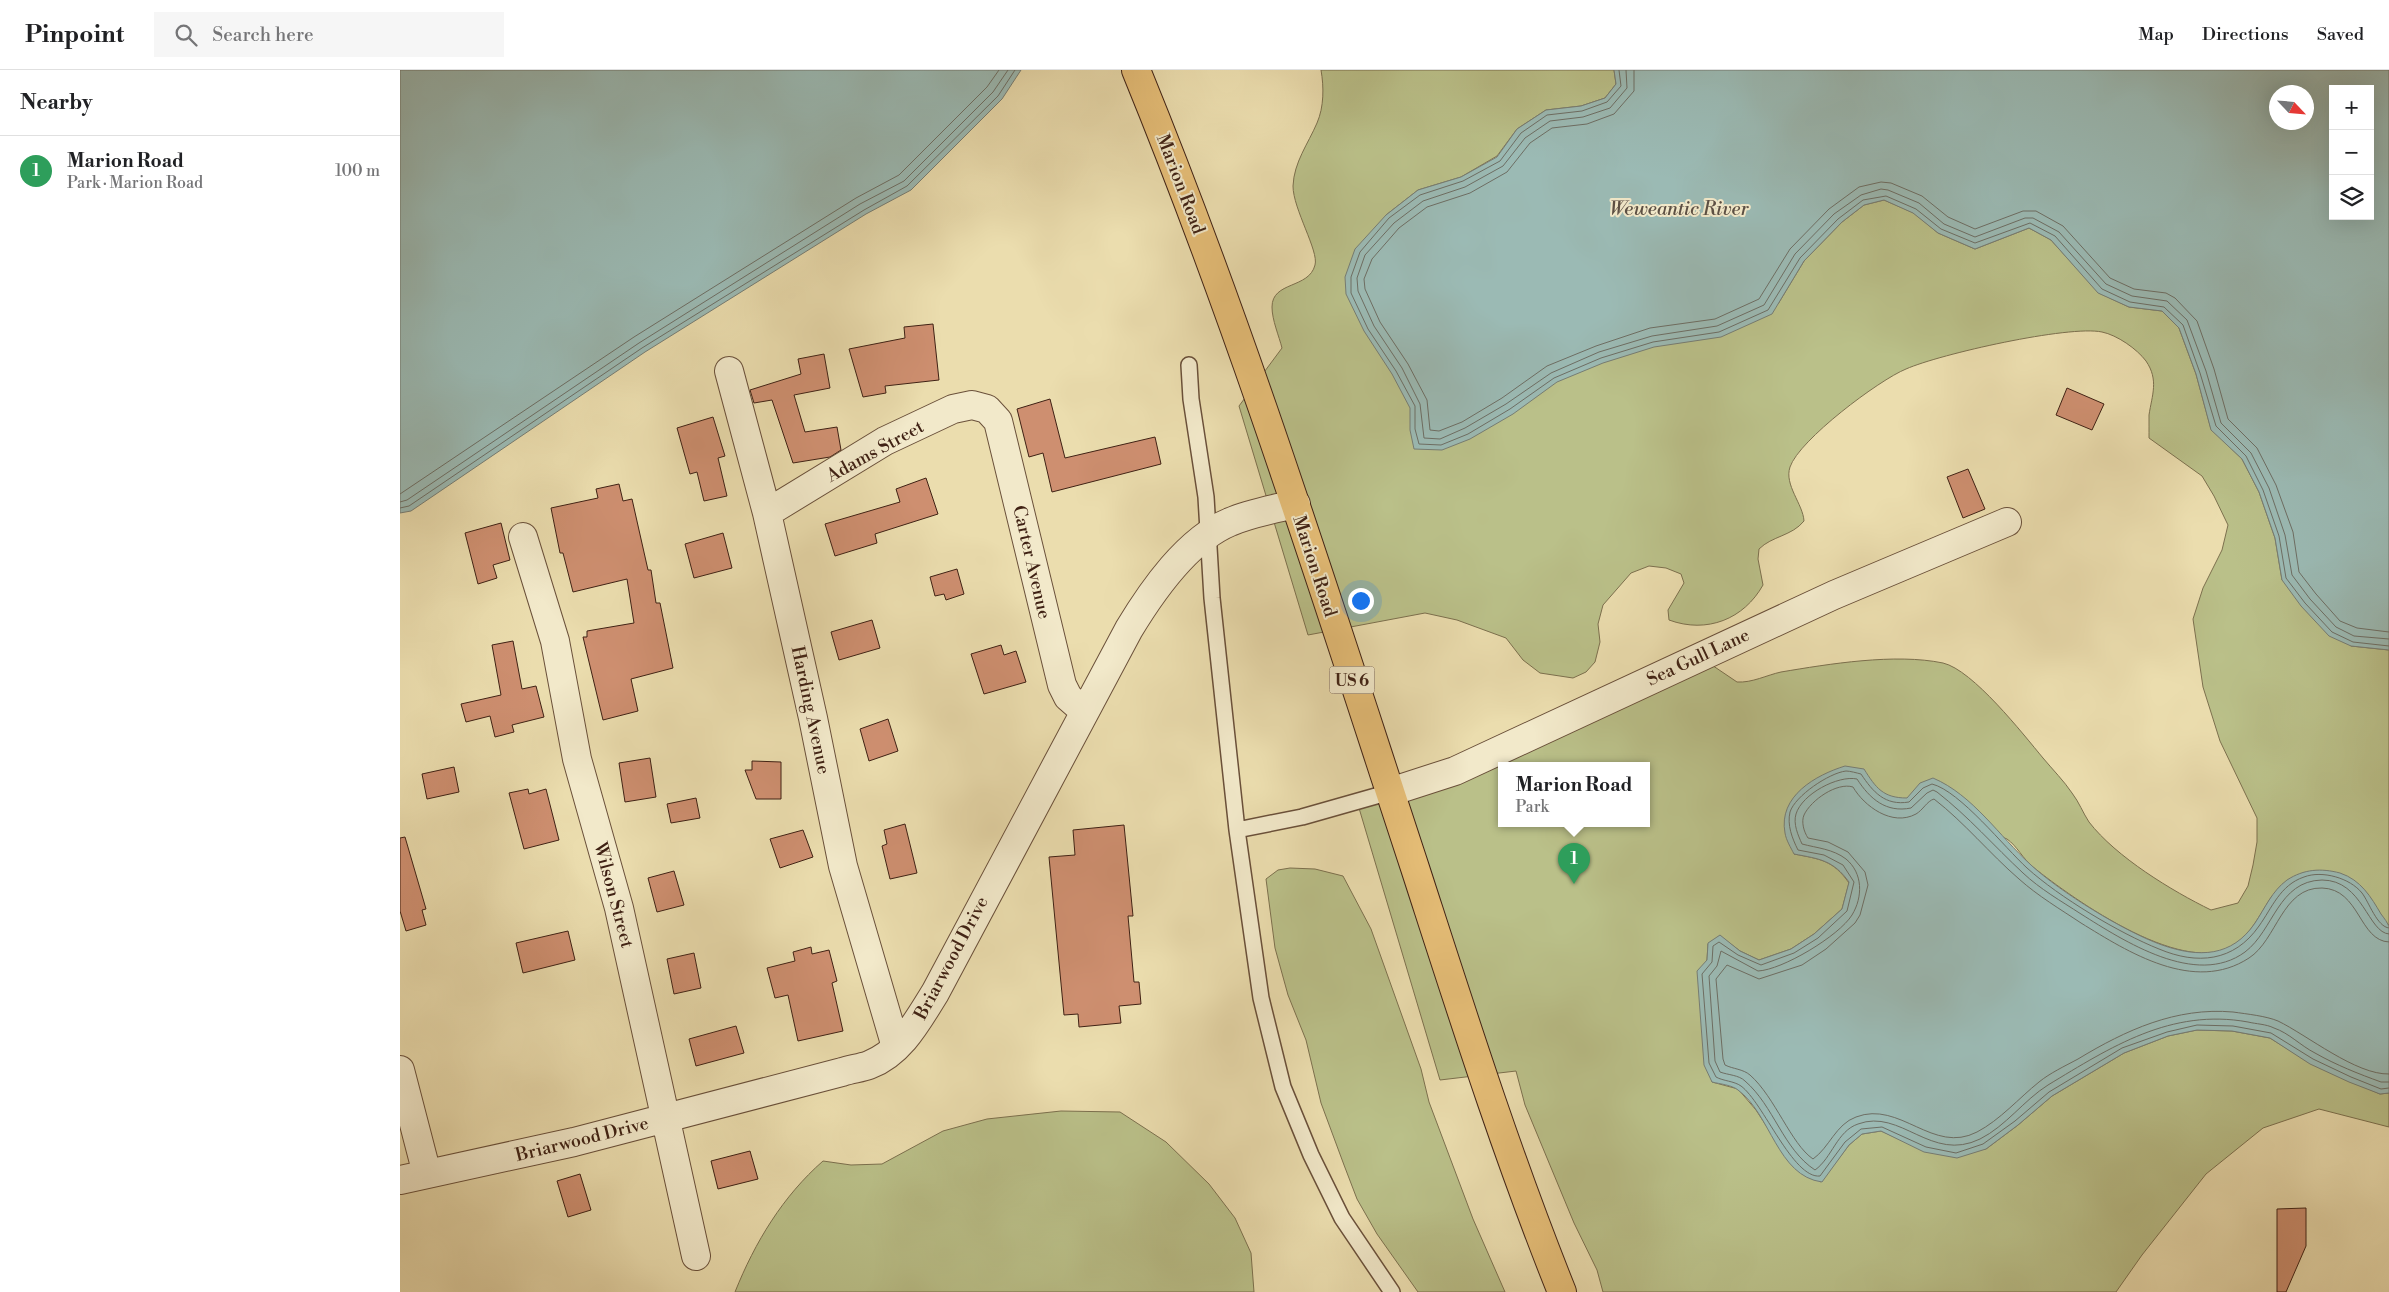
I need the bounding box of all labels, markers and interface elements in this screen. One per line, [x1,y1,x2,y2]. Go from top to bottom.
search box [154,12,504,57]
text: Pinpoint [25,20,124,50]
icon: search [172,21,200,49]
text: Search here [212,23,314,47]
text: Map [2138,23,2174,46]
text: Directions [2202,23,2289,46]
text: Saved [2317,23,2364,46]
north arrow [2269,85,2314,130]
map controls [2329,85,2374,220]
button: + [2329,85,2374,130]
text: Nearby [20,90,93,116]
button: − [2329,130,2374,175]
street label: Marion Road [1151,131,1210,238]
text: Marion Road [67,149,184,173]
text: 1 [32,161,40,181]
text: 100 m [335,161,380,181]
text: Park · Marion Road [67,173,203,193]
button: layers [2329,175,2374,220]
water label: Weweantic River [1609,197,1749,221]
street label: Adams Street [822,415,928,488]
street label: Carter Avenue [1007,503,1056,621]
street label: Marion Road [1287,512,1342,621]
your location [1348,588,1374,614]
street label: Sea Gull Lane [1643,624,1753,691]
street label: Harding Avenue [786,644,835,776]
road number: US 6 [1330,666,1374,694]
popup [1498,762,1650,827]
text: Marion Road [1515,773,1633,797]
text: Park [1515,797,1549,817]
street label: Wilson Street [588,839,639,951]
pin: 1 [1558,843,1590,884]
street label: Briarwood Drive [909,893,994,1025]
street label: Briarwood Drive [512,1112,651,1167]

